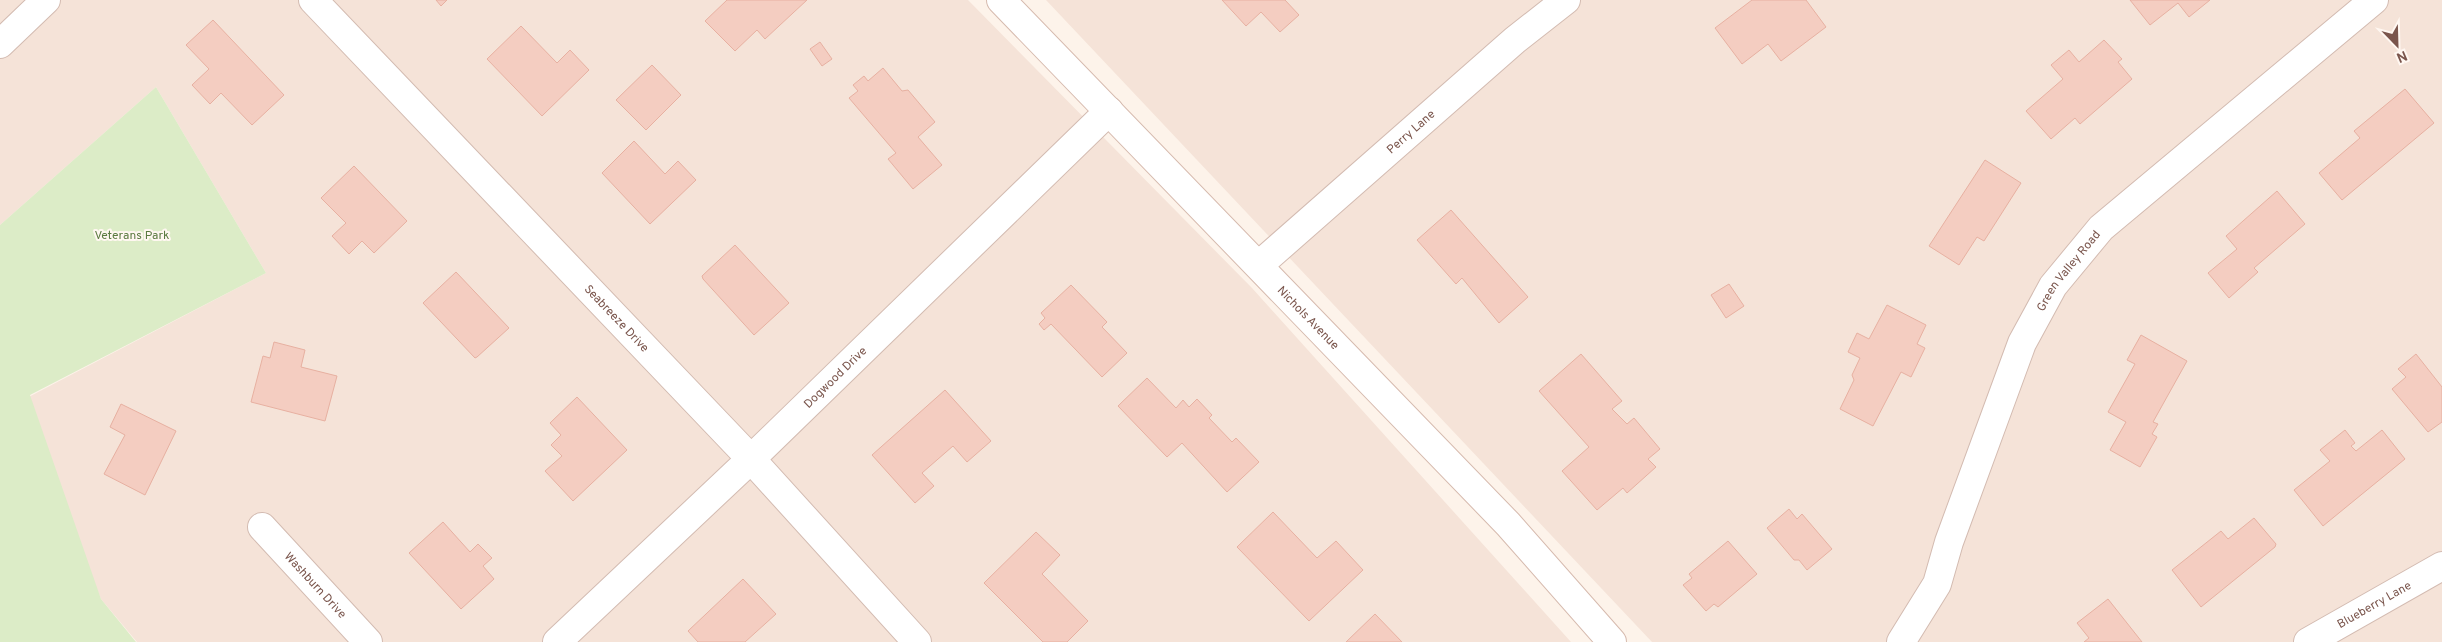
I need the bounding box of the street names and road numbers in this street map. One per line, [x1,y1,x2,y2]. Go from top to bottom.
street label: Perry Lane [1384,107,1439,158]
street label: Green Valley Road [2034,228,2105,315]
street label: Seabreeze Drive [580,282,652,356]
street label: Nichols Avenue [1273,283,1342,354]
street label: Dogwood Drive [801,344,871,412]
street label: Washburn Drive [280,549,349,622]
street label: Blueberry Lane [2335,578,2415,633]

